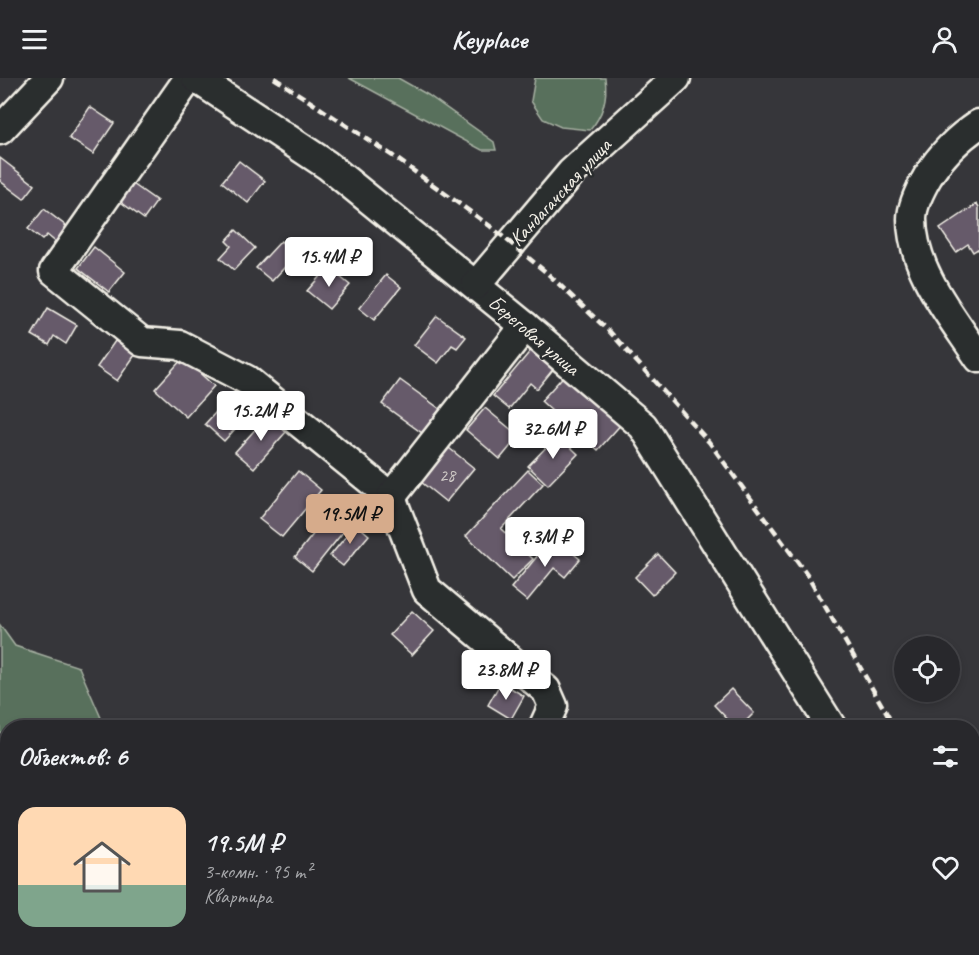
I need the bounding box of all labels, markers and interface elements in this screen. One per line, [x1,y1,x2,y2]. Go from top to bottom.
text: Keyplace [452,22,527,56]
icon: menu [18,23,51,56]
icon: person [928,23,961,56]
street label: Кандагачская улица [503,131,618,251]
pin: 15.4M ₽ [274,237,384,288]
text: 15.4M ₽ [299,244,359,269]
street label: Береговая улица [483,289,586,382]
pin: 15.2M ₽ [206,391,316,442]
text: 15.2M ₽ [231,398,291,423]
pin: 32.6M ₽ [498,409,608,460]
text: 32.6M ₽ [522,416,584,441]
house number: 28 [439,464,457,486]
pin: 19.5M ₽ [295,494,405,545]
text: 19.5M ₽ [320,501,380,526]
pin: 9.3M ₽ [496,517,594,568]
text: 9.3M ₽ [519,524,571,549]
map controls [894,636,960,702]
button: locate [894,636,960,702]
pin: 23.8M ₽ [451,650,561,701]
text: 23.8M ₽ [476,657,536,682]
text: Объектов: 6 [18,740,127,773]
icon: filters [929,740,962,773]
text: 19.5M ₽ [204,826,282,859]
icon: home [66,831,138,903]
icon: heart [929,851,962,884]
text: 3-комн. · 95 m² [204,859,312,884]
text: Квартира [204,884,272,909]

